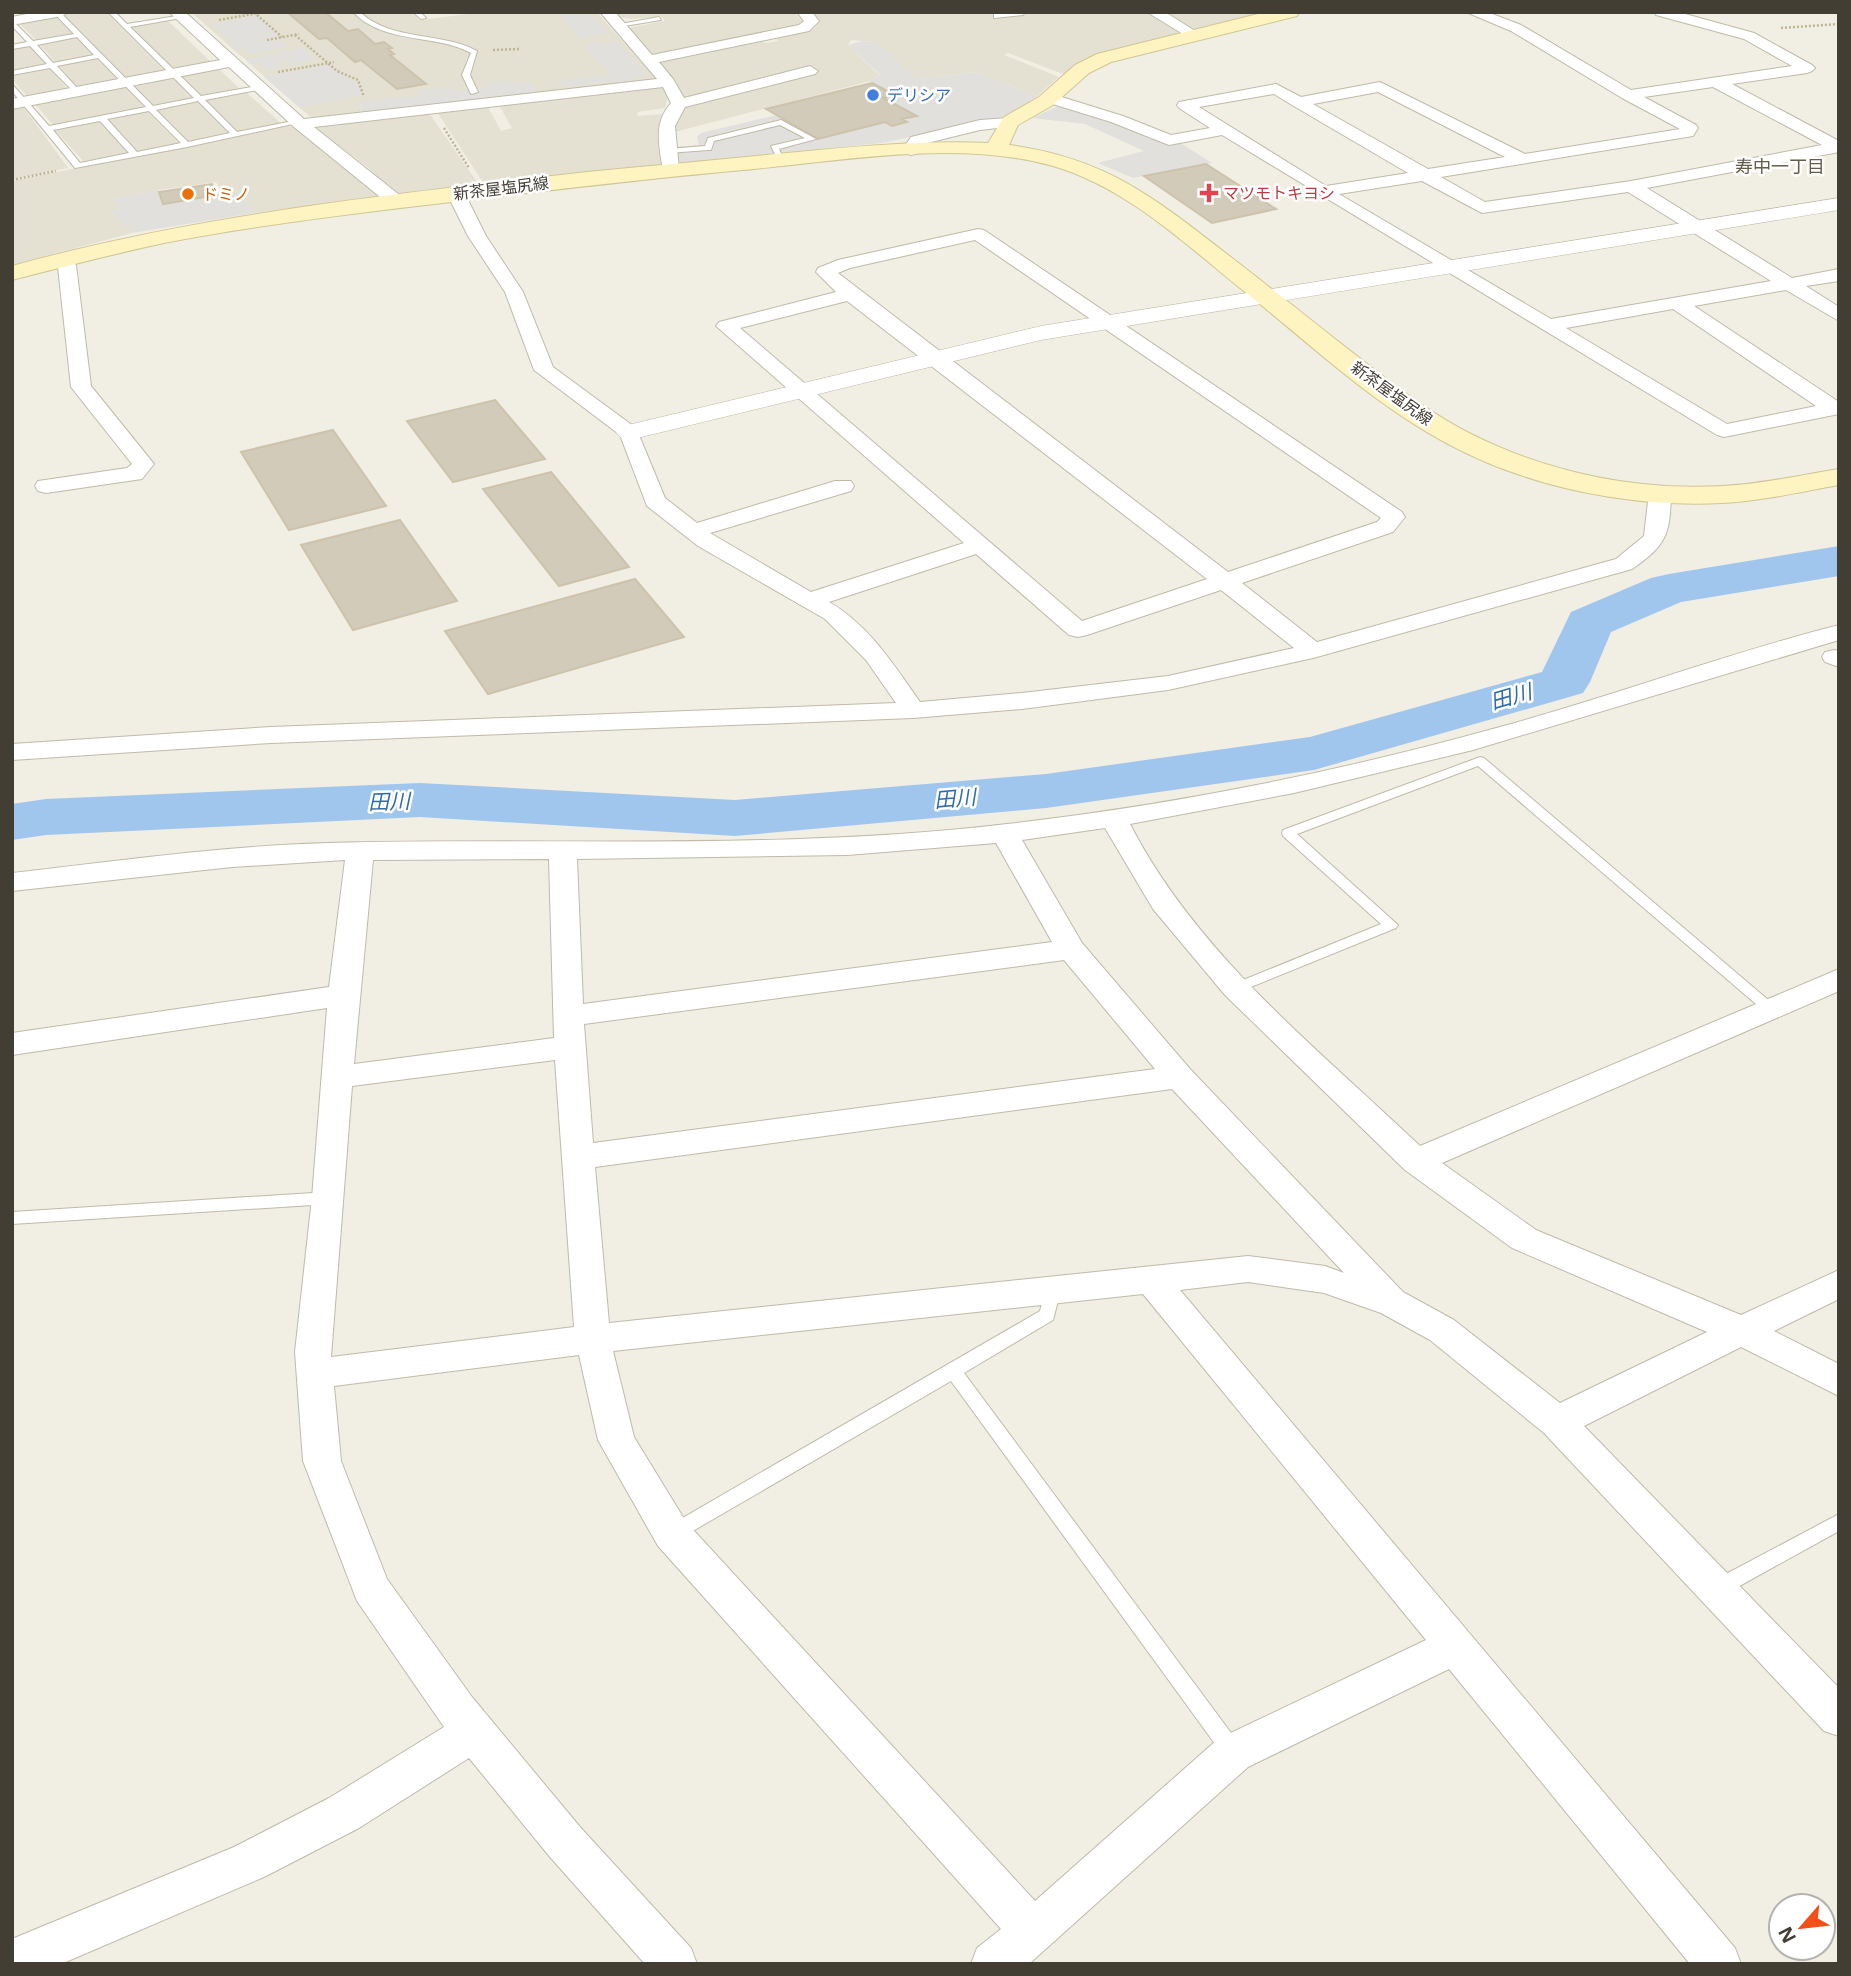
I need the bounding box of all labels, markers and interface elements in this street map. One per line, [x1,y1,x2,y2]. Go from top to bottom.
place label: デリシア [887,84,951,106]
marker: デリシア [865,87,881,103]
district label: 寿中一丁目 [1735,154,1825,178]
street label: 新茶屋塩尻線 [452,171,550,205]
place label: マツモトキヨシ [1223,182,1335,204]
place label: ドミノ [202,183,250,205]
marker: マツモトキヨシ [1201,185,1217,201]
marker: ドミノ [180,186,196,202]
street label: 新茶屋塩尻線 [1347,356,1437,430]
water label: 田川 [1487,676,1537,715]
water label: 田川 [933,782,979,814]
water label: 田川 [367,786,412,816]
north arrow [1767,1892,1837,1962]
text: N [1772,1922,1802,1948]

